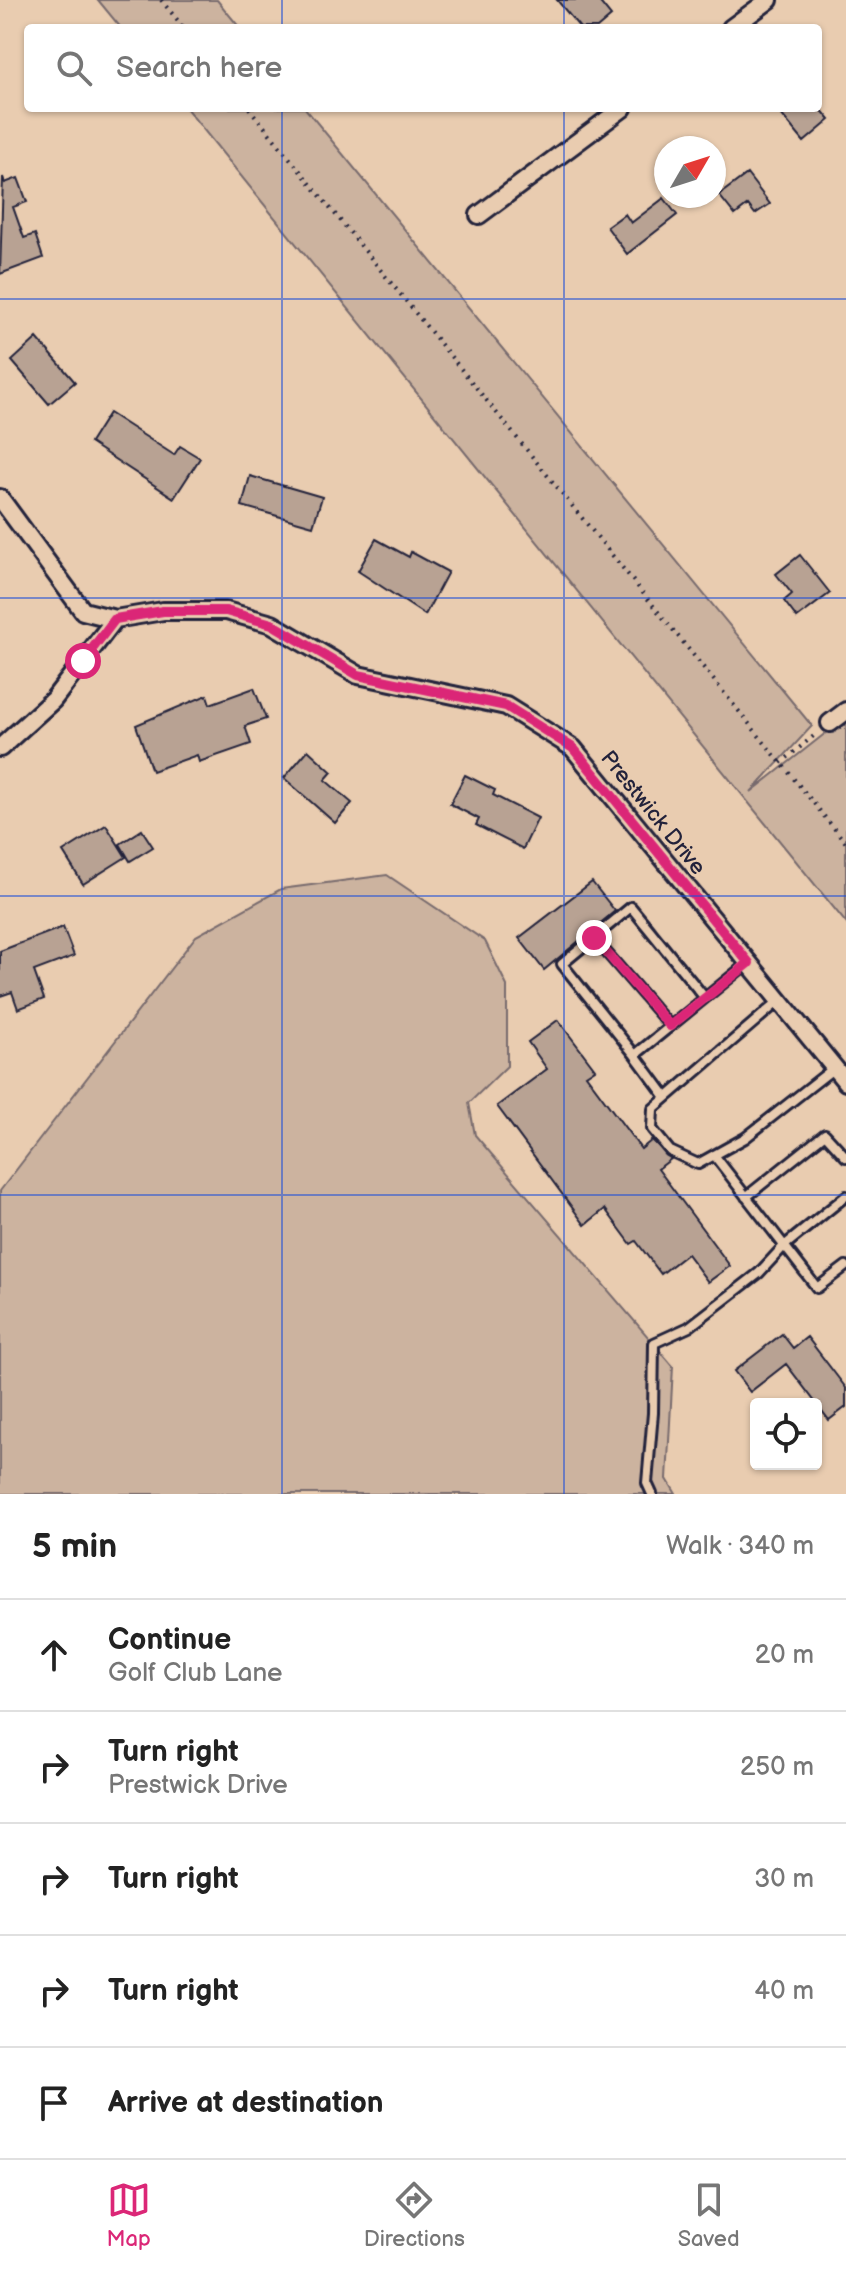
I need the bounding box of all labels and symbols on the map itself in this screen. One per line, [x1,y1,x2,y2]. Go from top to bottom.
north arrow [654,136,726,208]
route start [65,643,101,679]
street label: Prestwick Drive [594,745,711,881]
route end [576,920,612,956]

